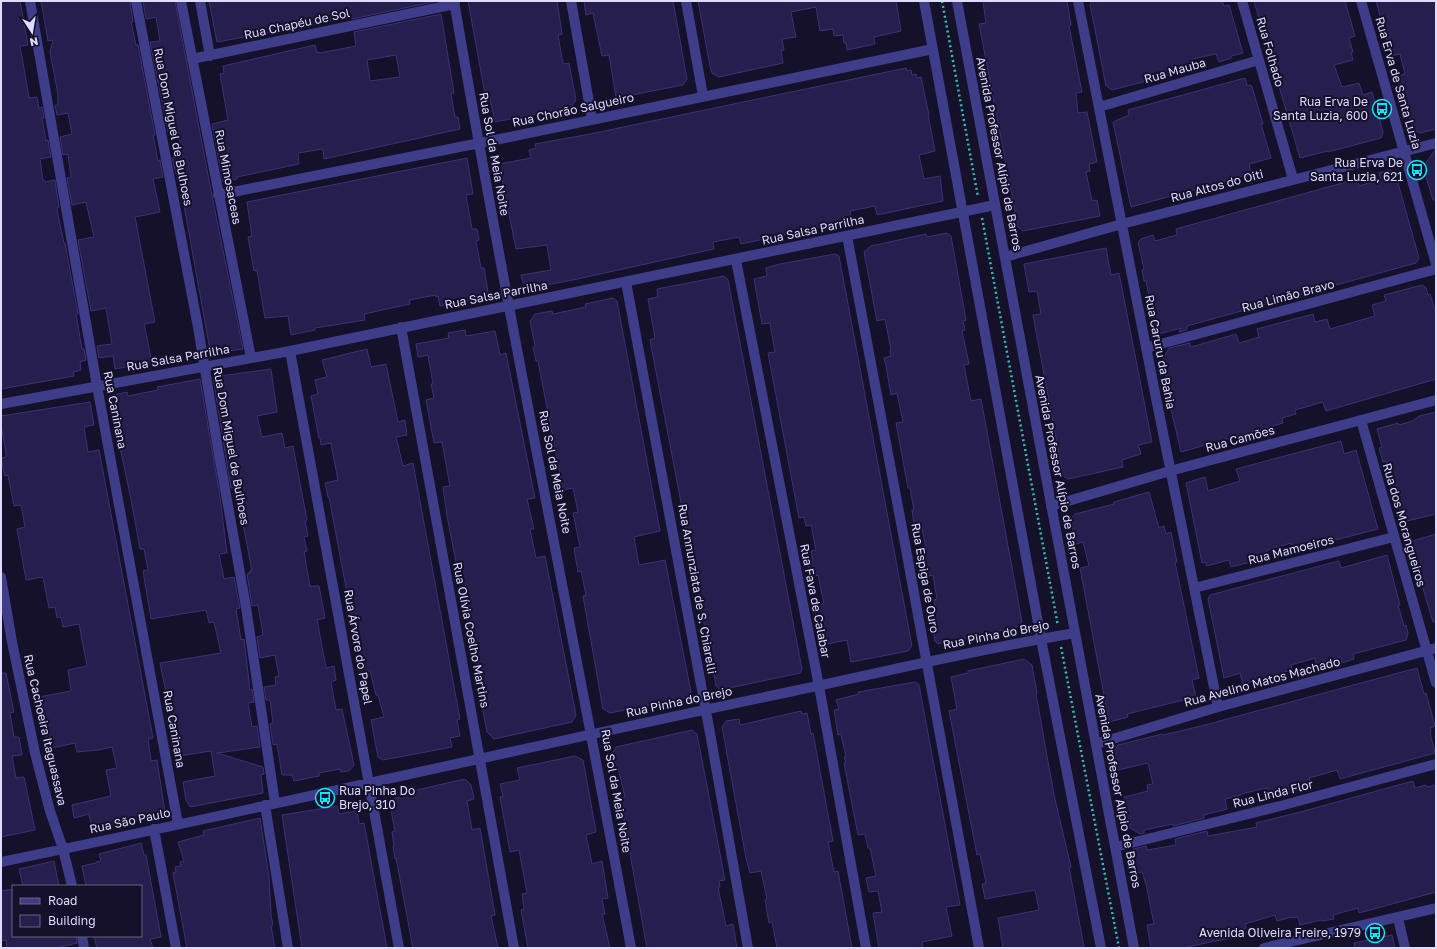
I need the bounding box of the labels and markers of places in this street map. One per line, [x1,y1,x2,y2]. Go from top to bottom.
place label: Rua Erva De Santa Luzia, 600 [1273,94,1368,123]
bus stop icon: Rua Erva De Santa Luzia, 600 [1371,98,1393,120]
place label: Rua Erva De Santa Luzia, 621 [1310,155,1403,184]
bus stop icon: Rua Erva De Santa Luzia, 621 [1406,159,1428,181]
place label: Rua Pinha Do Brejo, 310 [339,783,415,812]
bus stop icon: Rua Pinha Do Brejo, 310 [314,787,336,809]
bus stop icon: Avenida Oliveira Freire, 1979 [1364,922,1386,944]
place label: Avenida Oliveira Freire, 1979 [1199,925,1361,940]

